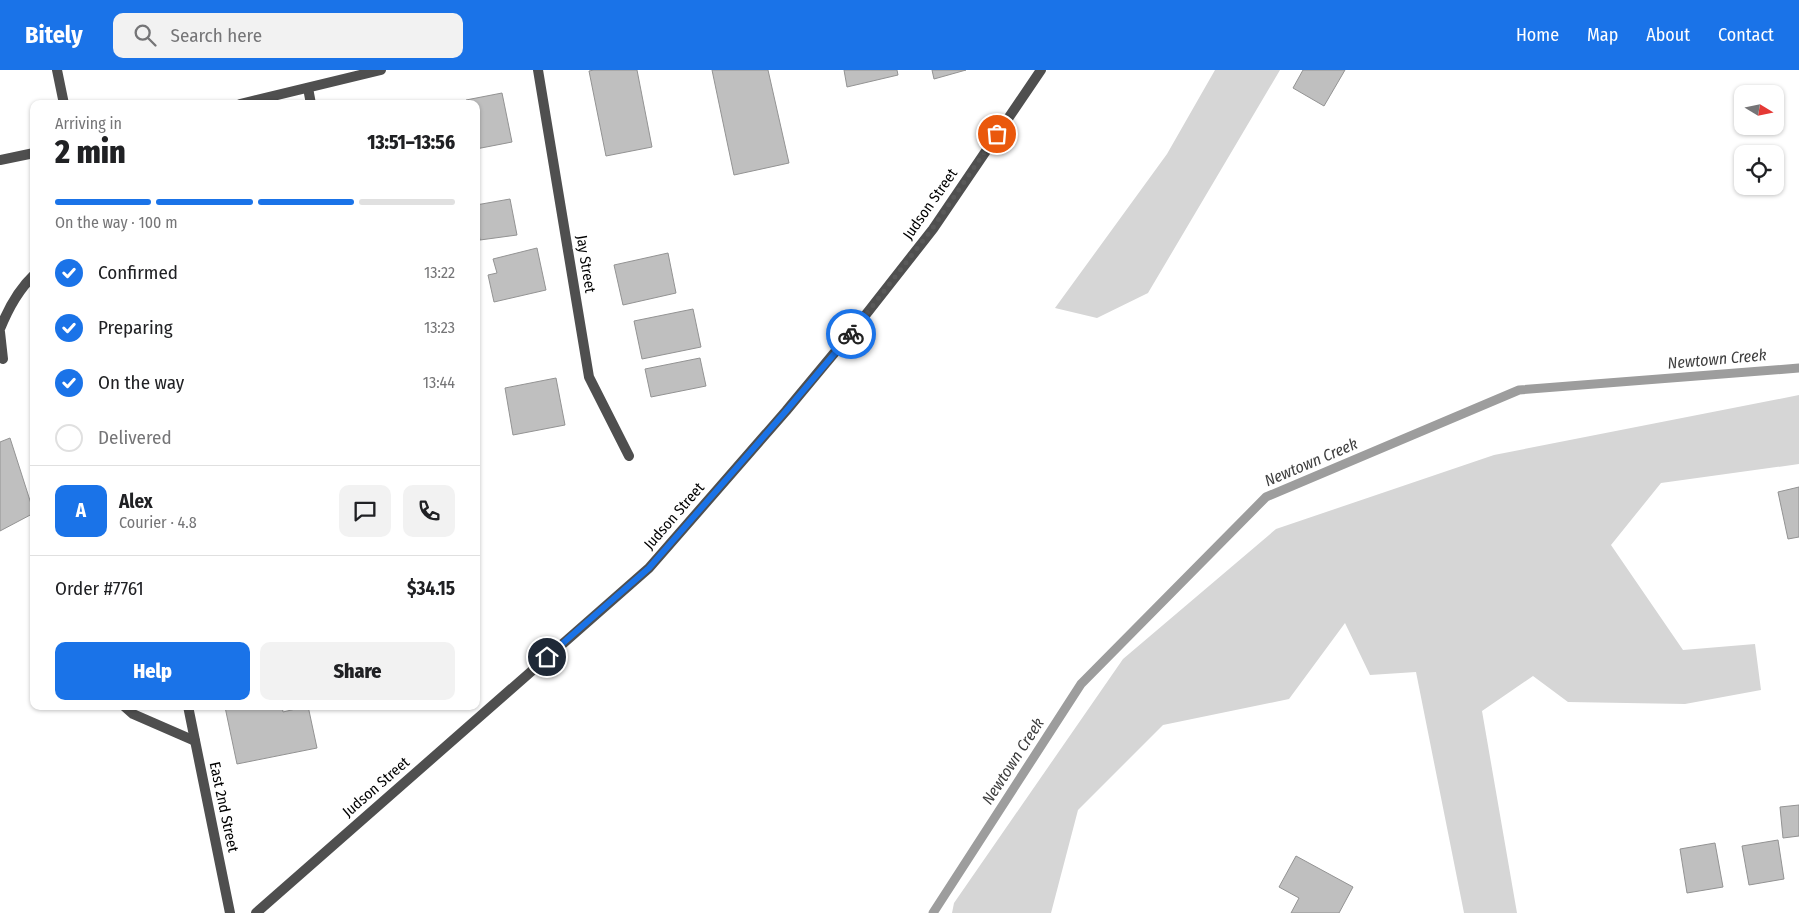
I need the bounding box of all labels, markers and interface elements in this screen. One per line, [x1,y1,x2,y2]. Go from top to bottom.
search box [113,13,463,58]
text: Bitely [25,21,83,49]
icon: search [131,21,159,49]
text: Search here [171,24,262,47]
text: Home [1516,24,1559,46]
text: Map [1587,24,1618,46]
text: About [1646,24,1690,46]
text: Contact [1718,24,1774,46]
north arrow [1734,85,1784,135]
map controls [1734,85,1784,195]
pin [976,113,1018,155]
text: Arriving in [55,114,122,133]
icon: bag [983,120,1011,148]
text: 13:51–13:56 [367,131,455,154]
text: 2 min [55,133,126,171]
button: locate [1734,145,1784,195]
street label: Judson Street [899,165,961,243]
text: On the way · 100 m [55,213,177,232]
street label: Jay Street [573,234,599,294]
icon: check [55,259,83,287]
text: Confirmed [98,261,178,284]
text: 13:22 [424,263,455,282]
courier [826,309,876,359]
icon: check [55,314,83,342]
text: Preparing [98,316,173,339]
text: 13:23 [424,318,455,337]
icon: bike [837,320,865,348]
water label: Newtown Creek [1667,345,1767,373]
icon: check [55,369,83,397]
text: On the way [98,371,184,394]
text: 13:44 [423,373,455,392]
text: Delivered [98,426,172,449]
water label: Newtown Creek [1262,434,1360,490]
street label: Judson Street [640,479,708,553]
button: chat [339,485,391,537]
button: phone [403,485,455,537]
text: Alex [119,490,153,513]
text: A [76,499,86,522]
text: Courier · 4.8 [119,513,197,532]
text: Order #7761 [55,577,144,600]
text: $34.15 [407,577,455,600]
pin [526,636,568,678]
button: Help [55,642,250,700]
button: Share [260,642,455,700]
icon: home [533,643,561,671]
water label: Newtown Creek [978,714,1048,808]
street label: Judson Street [339,753,413,821]
street label: East 2nd Street [206,760,242,854]

